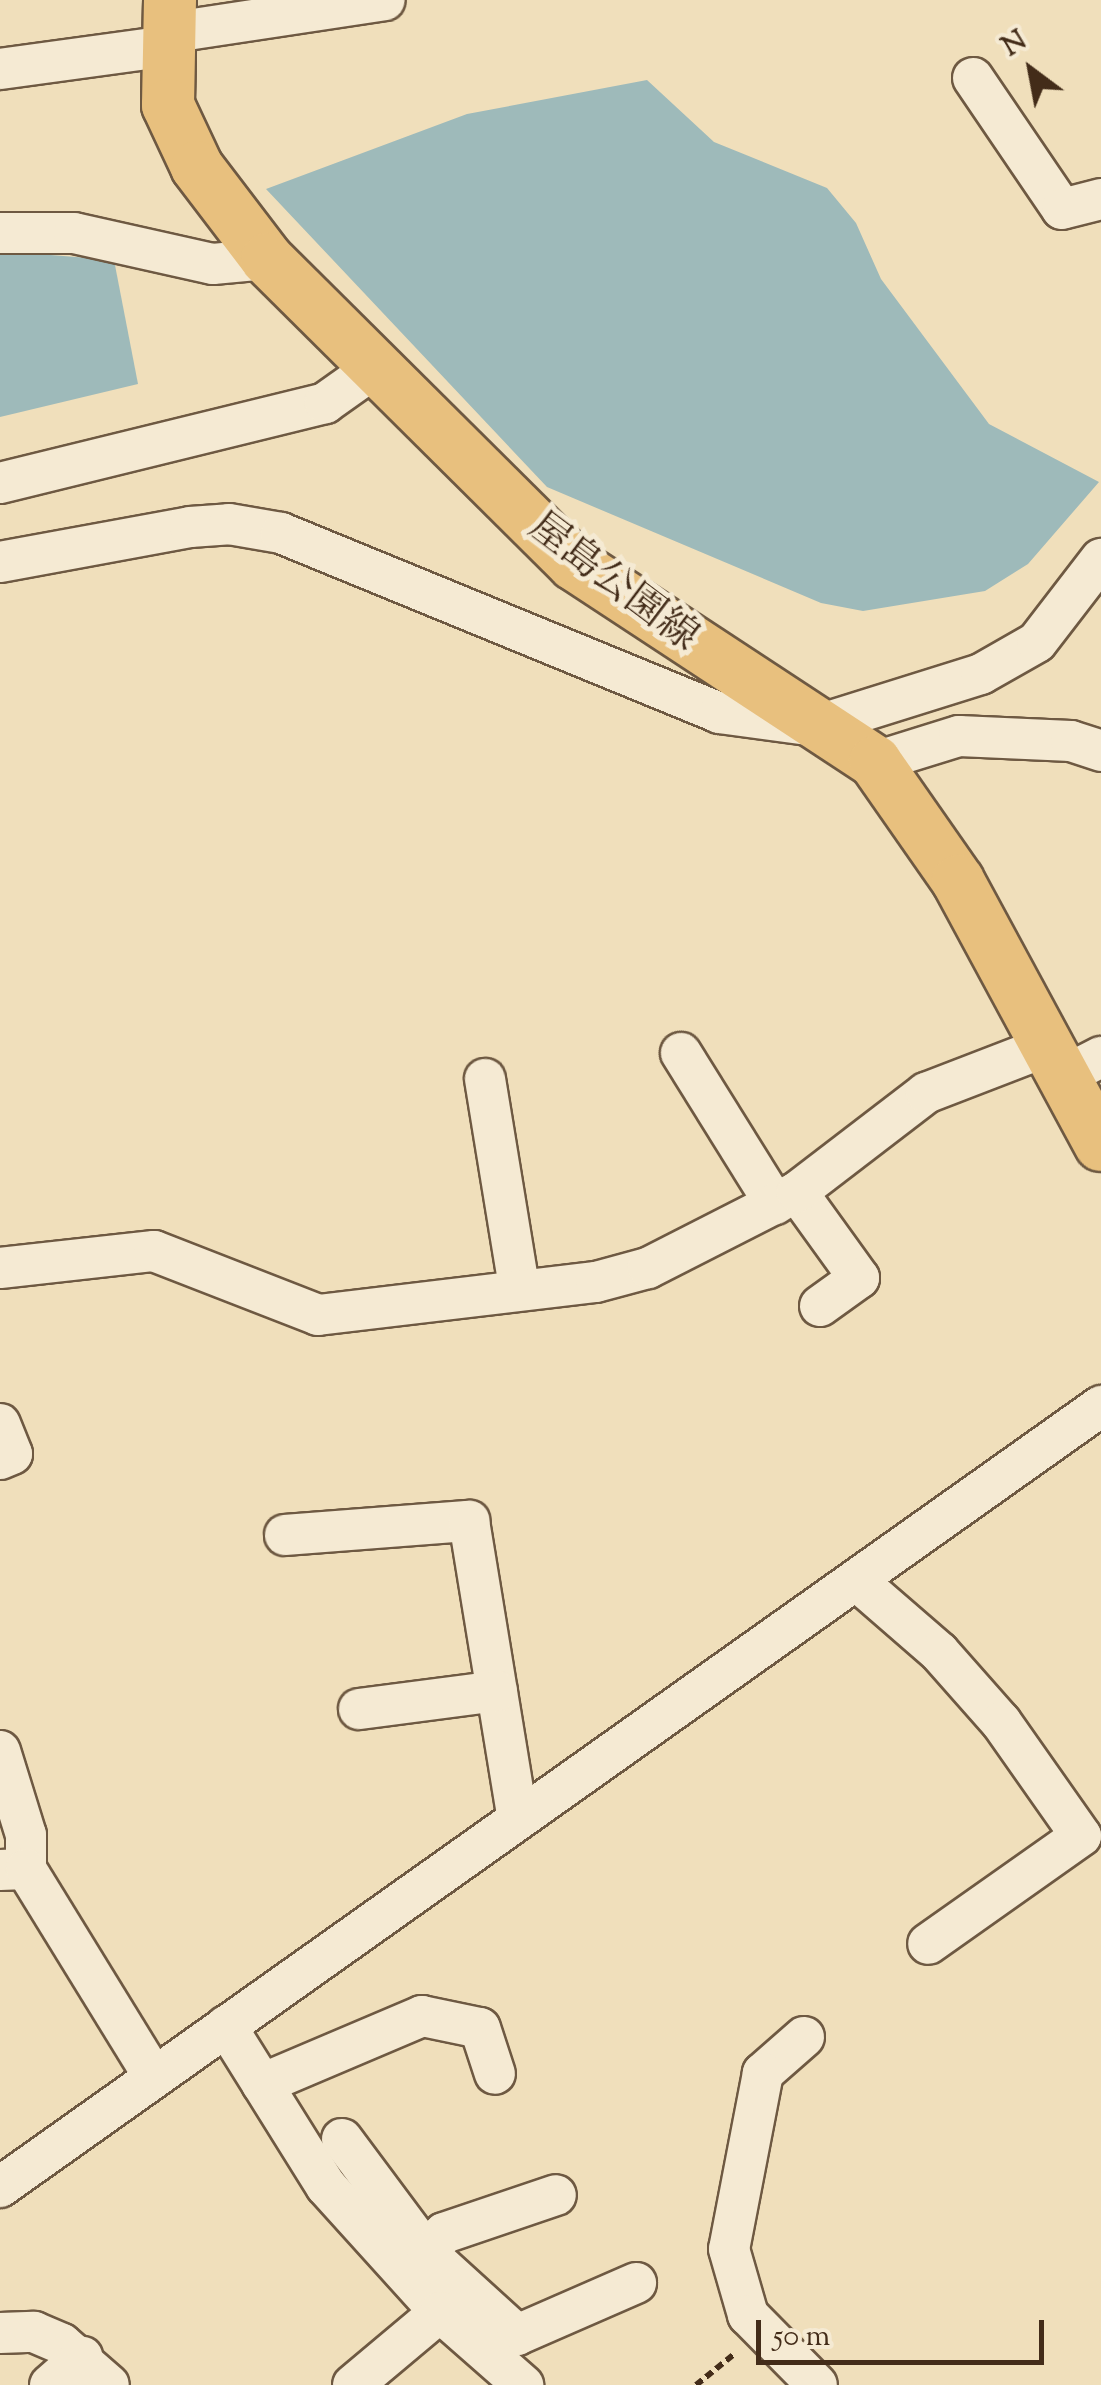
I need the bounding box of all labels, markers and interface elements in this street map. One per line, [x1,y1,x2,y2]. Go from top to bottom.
north arrow [981,20,1081,120]
text: N [995,22,1035,67]
street label: 屋島公園線 [518,505,706,663]
scale bar [761,2300,1048,2362]
text: 50 m [773,2316,830,2359]

